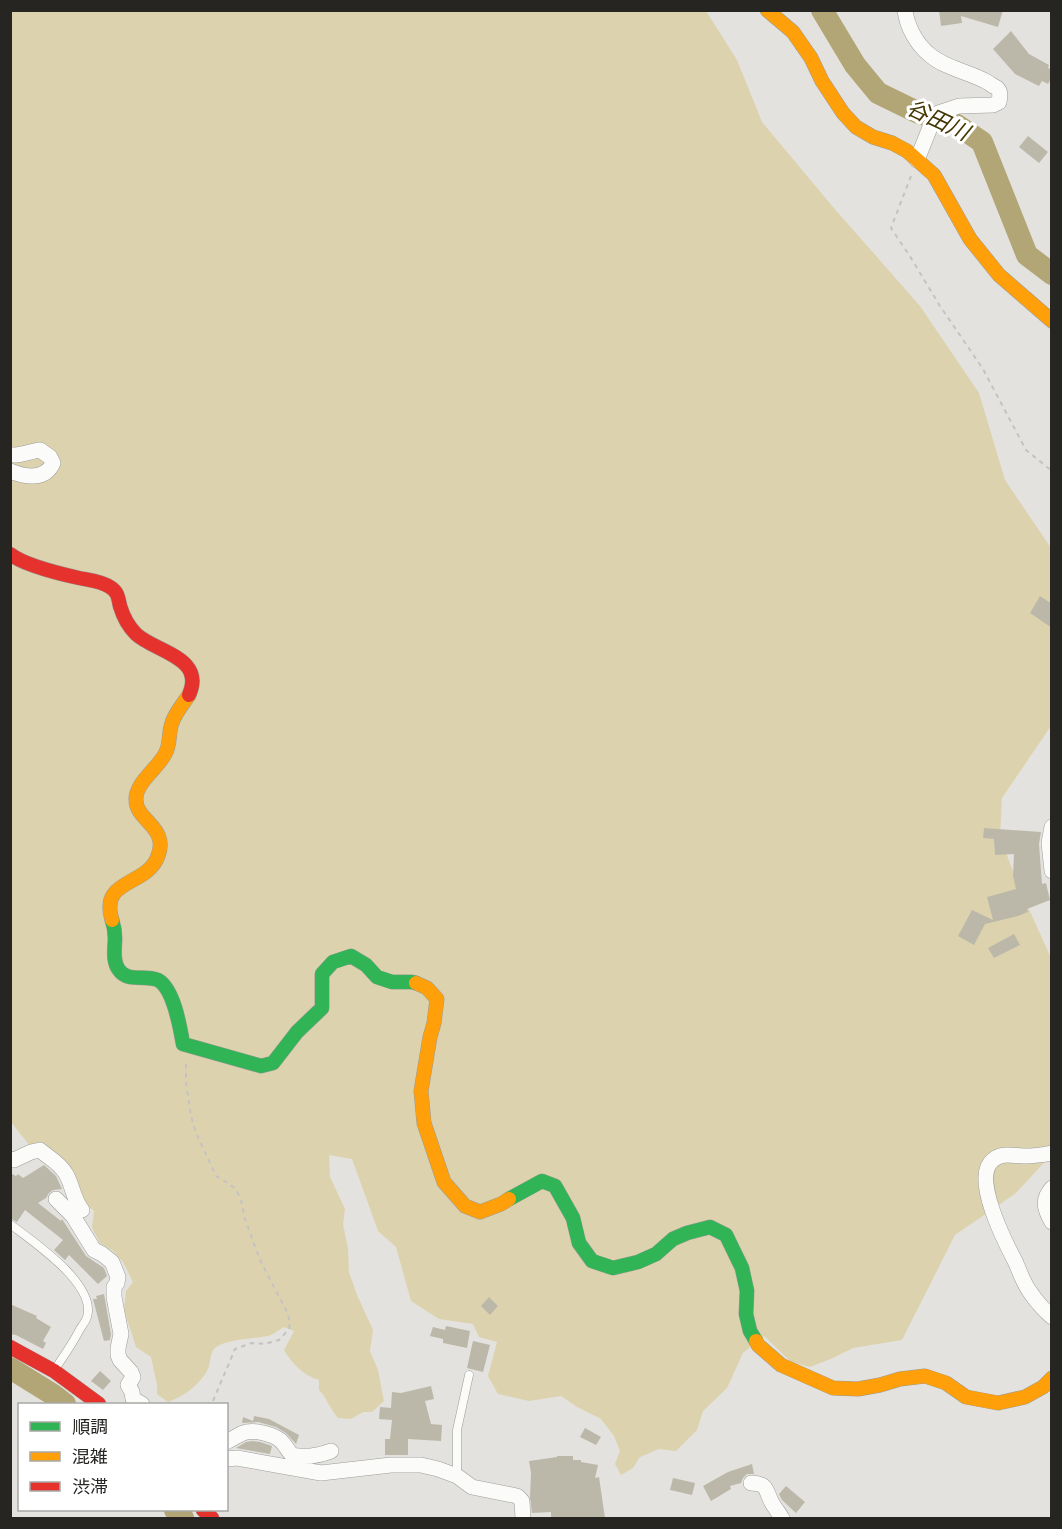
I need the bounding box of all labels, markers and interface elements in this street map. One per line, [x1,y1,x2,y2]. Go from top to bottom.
water label: 谷田川 [902,94,975,147]
legend [18,1403,228,1511]
text: 順調 [72,1416,108,1438]
text: 混雑 [72,1446,108,1468]
text: 渋滞 [72,1476,108,1498]

